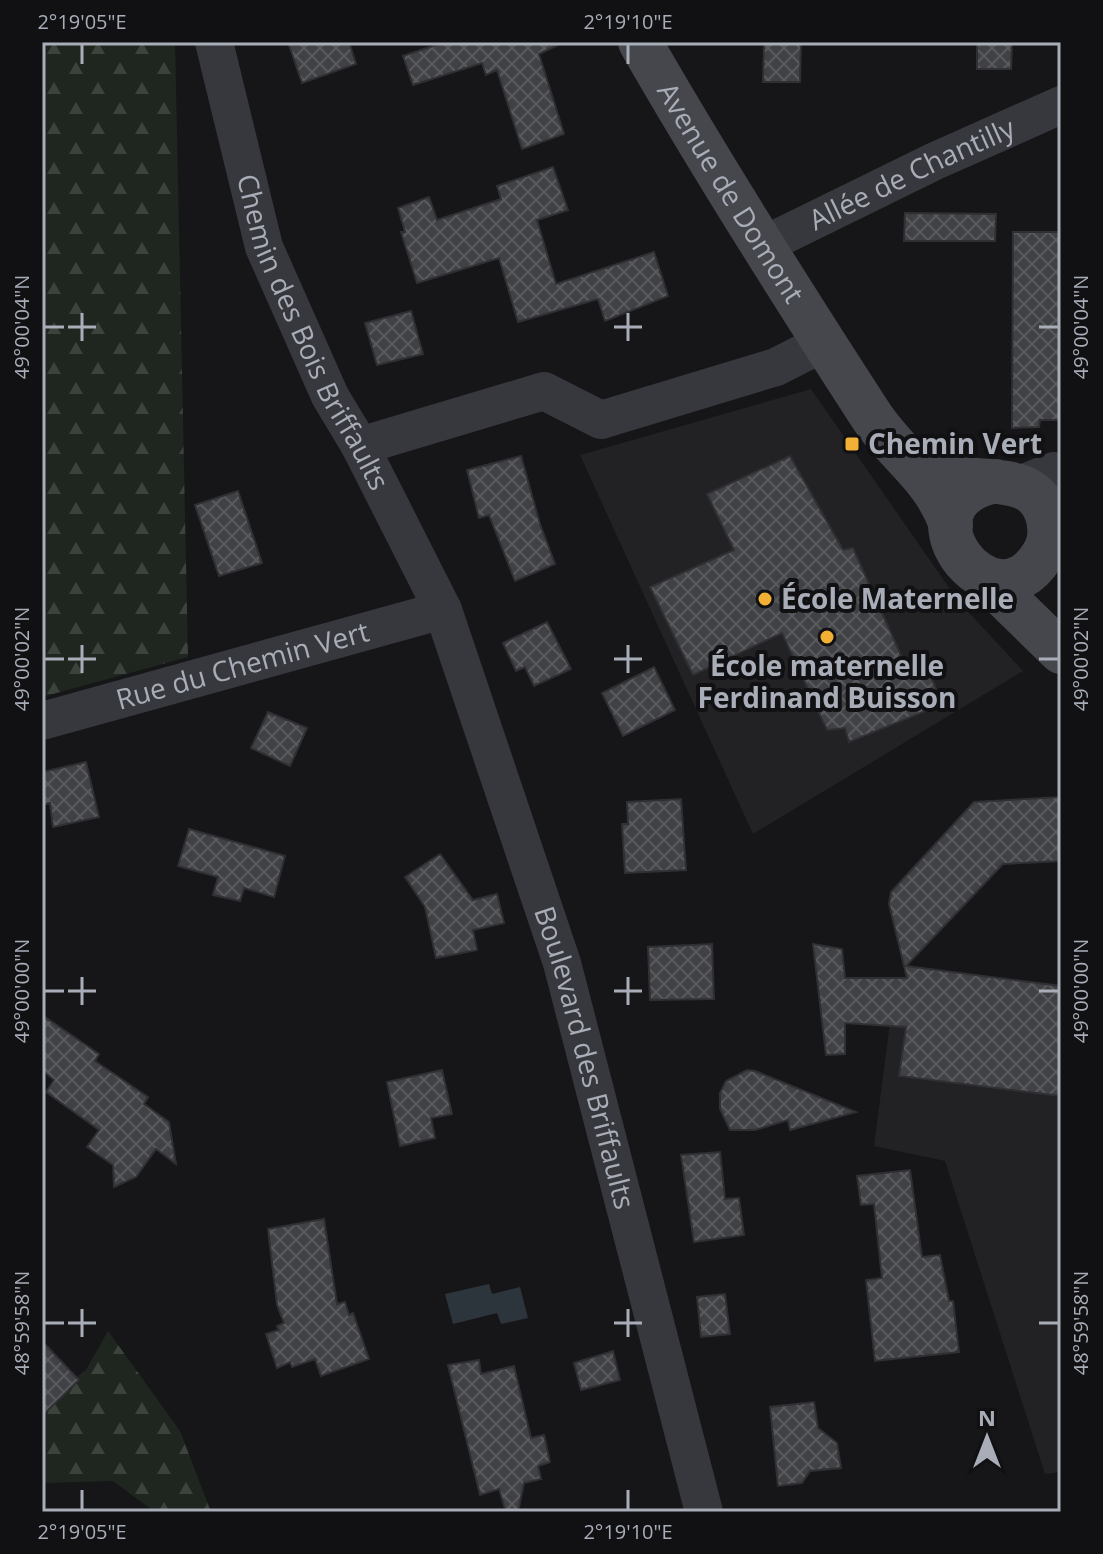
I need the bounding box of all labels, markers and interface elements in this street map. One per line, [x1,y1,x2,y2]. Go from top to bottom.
text: 2°19'05"E [37,8,127,35]
text: 2°19'10"E [583,8,673,35]
street label: Avenue de Domont [649,75,814,310]
street label: Allée de Chantilly [802,108,1021,238]
street label: Chemin des Bois Briffaults [229,170,399,496]
text: 49°00'04"N [8,275,35,379]
text: 49°00'04"N [1067,275,1094,379]
place label: Chemin Vert [868,424,1042,462]
marker: Chemin Vert [843,435,861,453]
place label: École Maternelle [781,579,1014,617]
marker: École Maternelle [756,590,774,608]
text: 49°00'02"N [8,607,35,711]
text: 49°00'02"N [1067,607,1094,711]
street label: Rue du Chemin Vert [111,611,373,718]
marker: École maternelle Ferdinand Buisson [818,628,836,646]
place label: École maternelle Ferdinand Buisson [698,646,956,716]
street label: Boulevard des Briffaults [526,901,645,1213]
text: 49°00'00"N [8,939,35,1043]
text: 49°00'00"N [1067,939,1094,1043]
text: 48°59'58"N [8,1271,35,1375]
text: 48°59'58"N [1067,1271,1094,1375]
north arrow [947,1398,1027,1478]
text: N [978,1402,996,1432]
text: 2°19'05"E [37,1518,127,1545]
text: 2°19'10"E [583,1518,673,1545]

